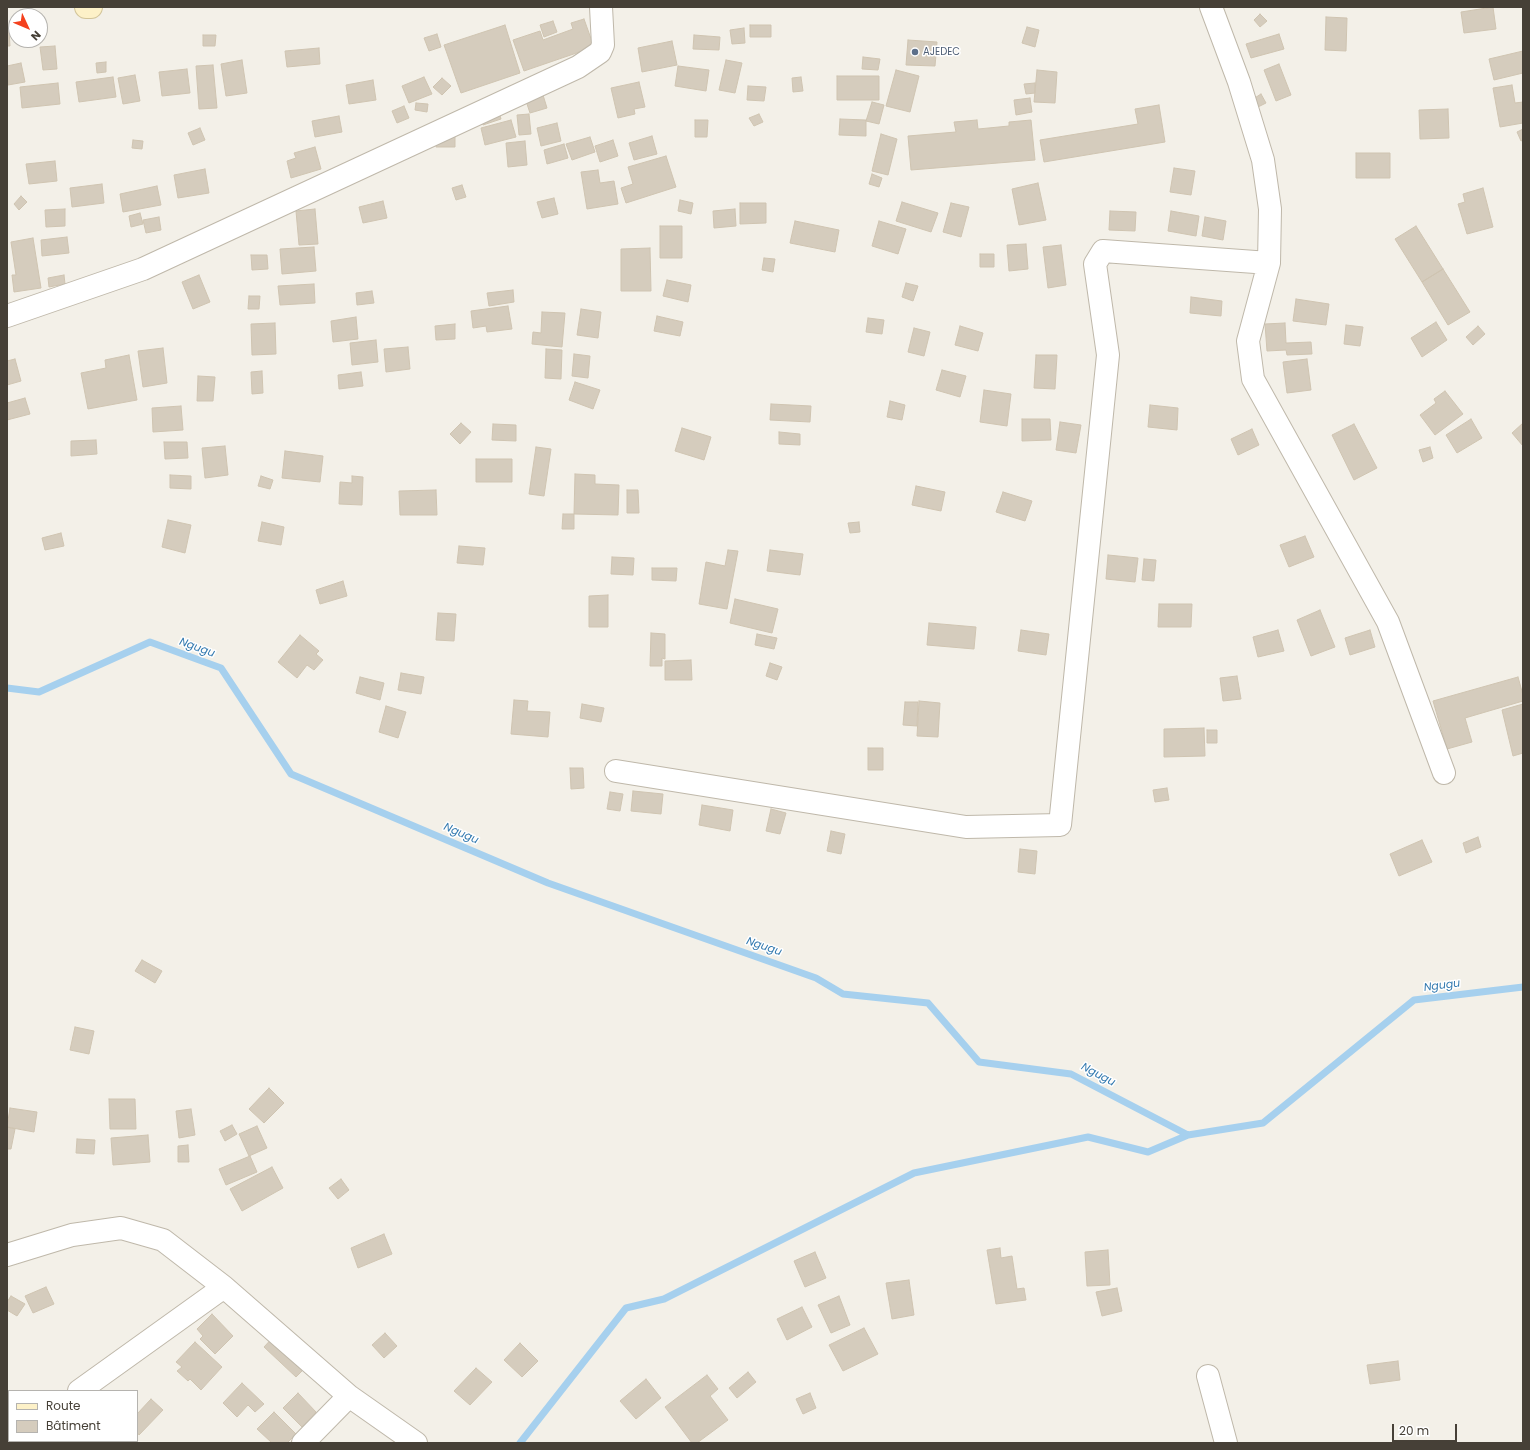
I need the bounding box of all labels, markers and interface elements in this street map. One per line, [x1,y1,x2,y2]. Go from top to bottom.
north arrow [8,8,48,48]
text: N [27,27,45,44]
place label: AJEDEC [923,46,960,58]
marker: AJEDEC [910,47,920,57]
water label: Ngugu [178,636,216,660]
water label: Ngugu [442,821,480,847]
water label: Ngugu [745,935,783,959]
water label: Ngugu [1423,977,1461,995]
water label: Ngugu [1079,1061,1117,1089]
legend [8,1390,138,1442]
text: Route [46,1397,80,1414]
scale bar [1394,1416,1459,1442]
text: Bâtiment [46,1417,101,1434]
text: 20 m [1399,1422,1429,1439]

